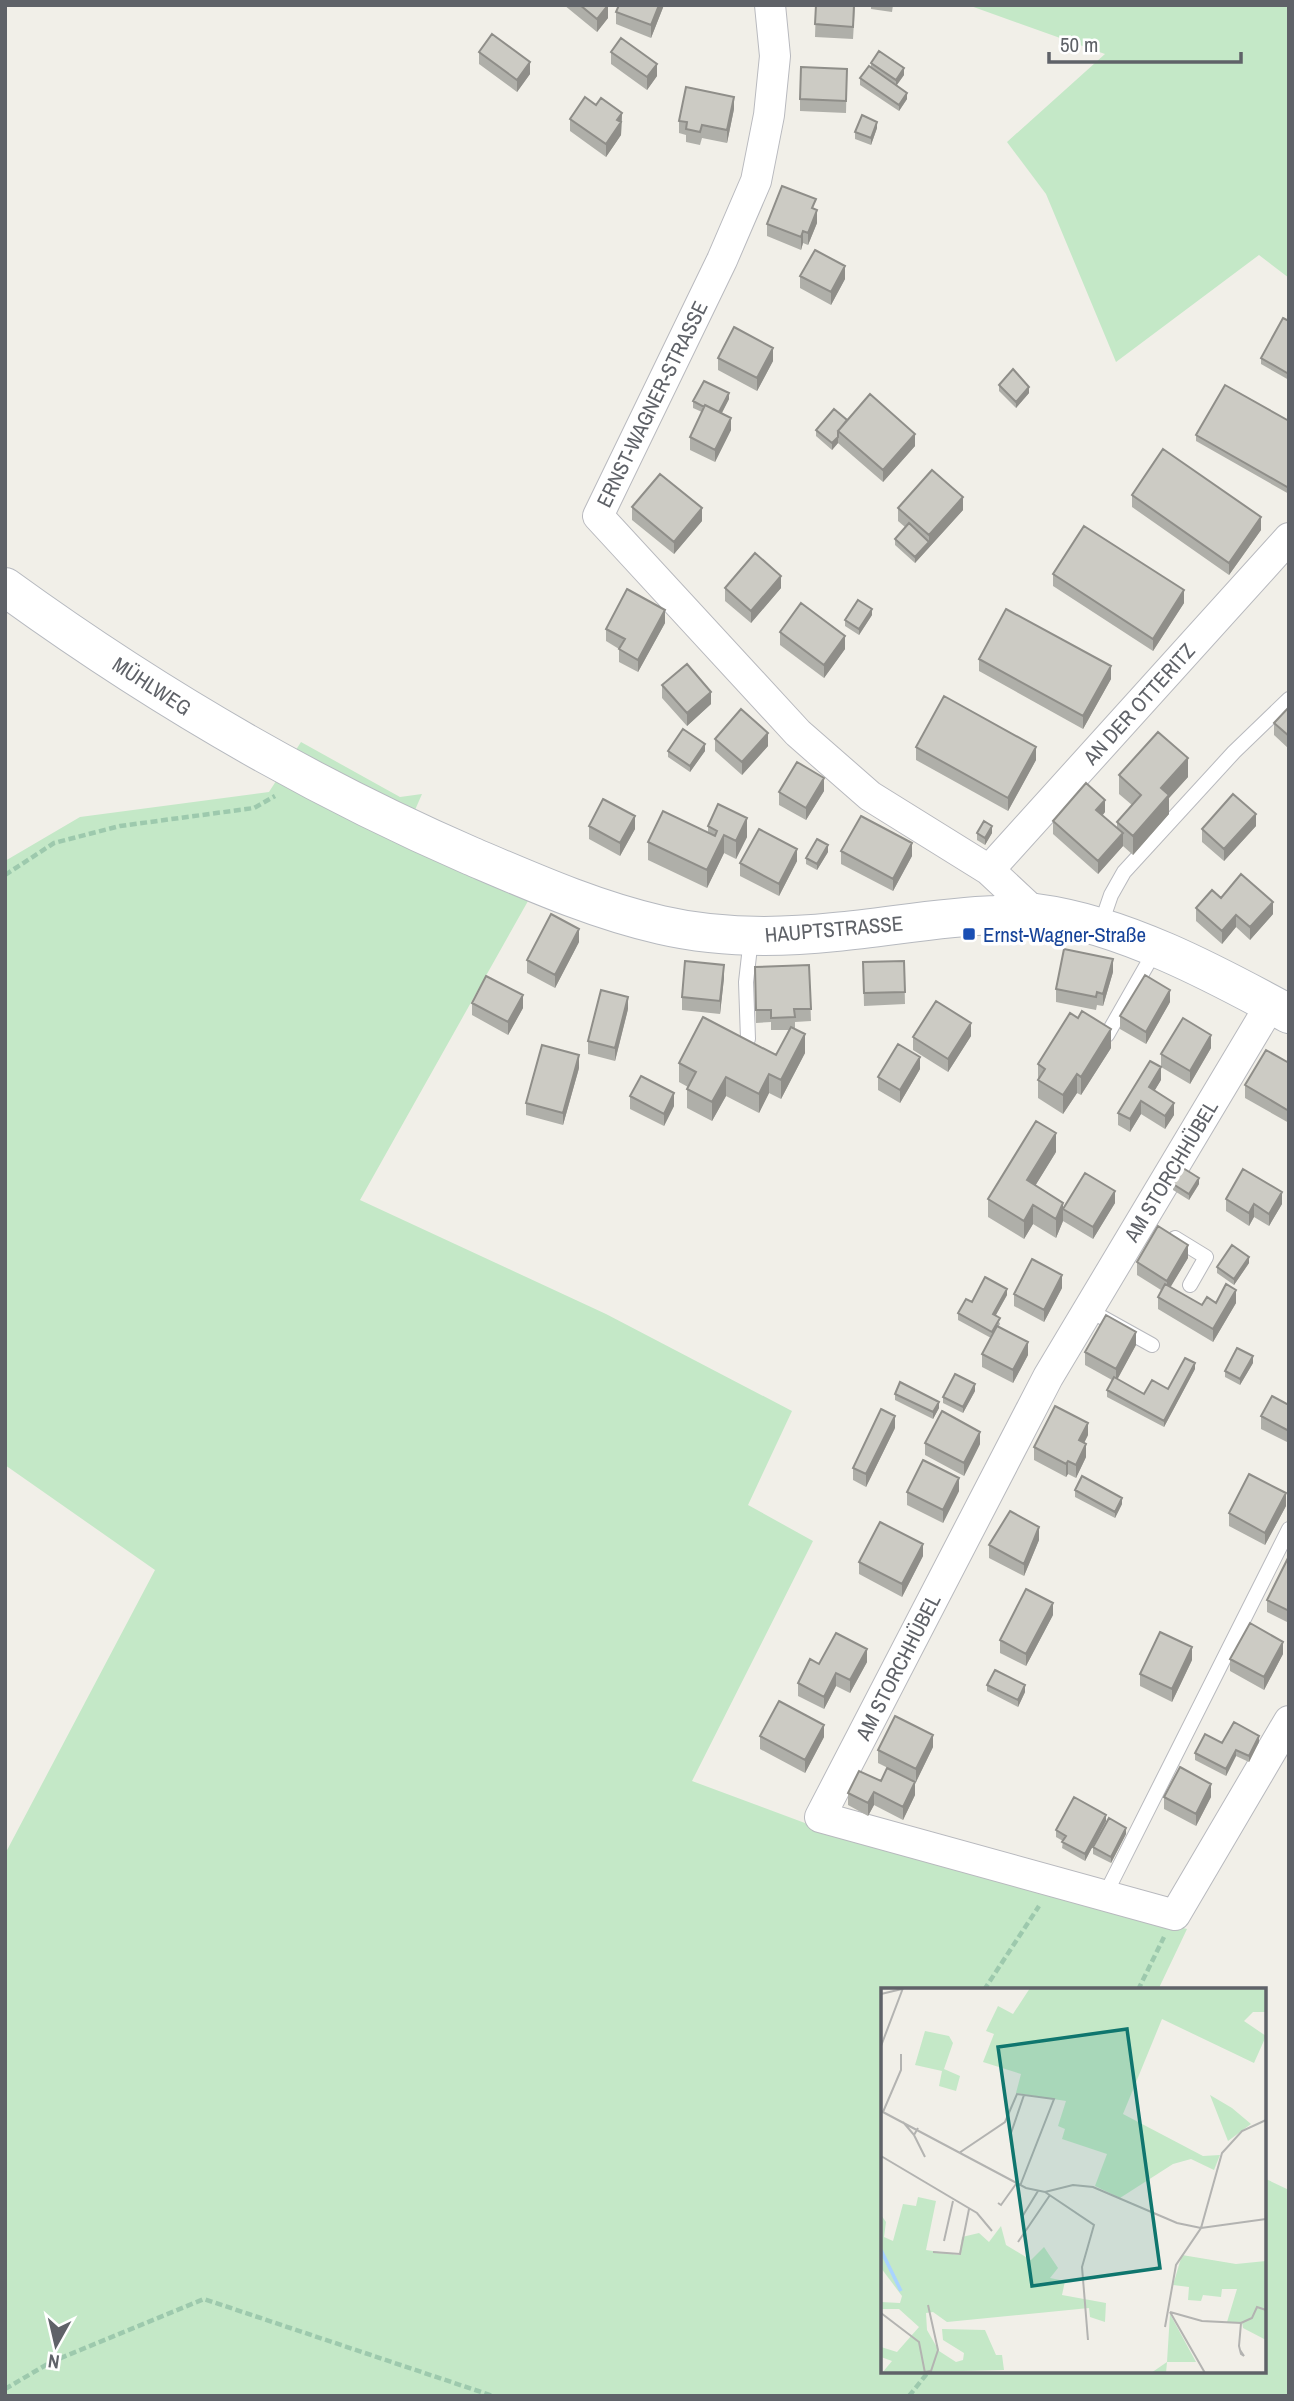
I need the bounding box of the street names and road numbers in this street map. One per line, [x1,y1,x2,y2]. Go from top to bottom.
street label: ERNST-WAGNER-STRASSE [589,296,715,512]
street label: AN DER OTTERITZ [1076,637,1202,772]
street label: MÜHLWEG [107,650,197,722]
street label: HAUPTSTRASSE [764,909,904,949]
street label: AM STORCHHÜBEL [1117,1094,1225,1248]
street label: AM STORCHHÜBEL [848,1589,948,1746]

